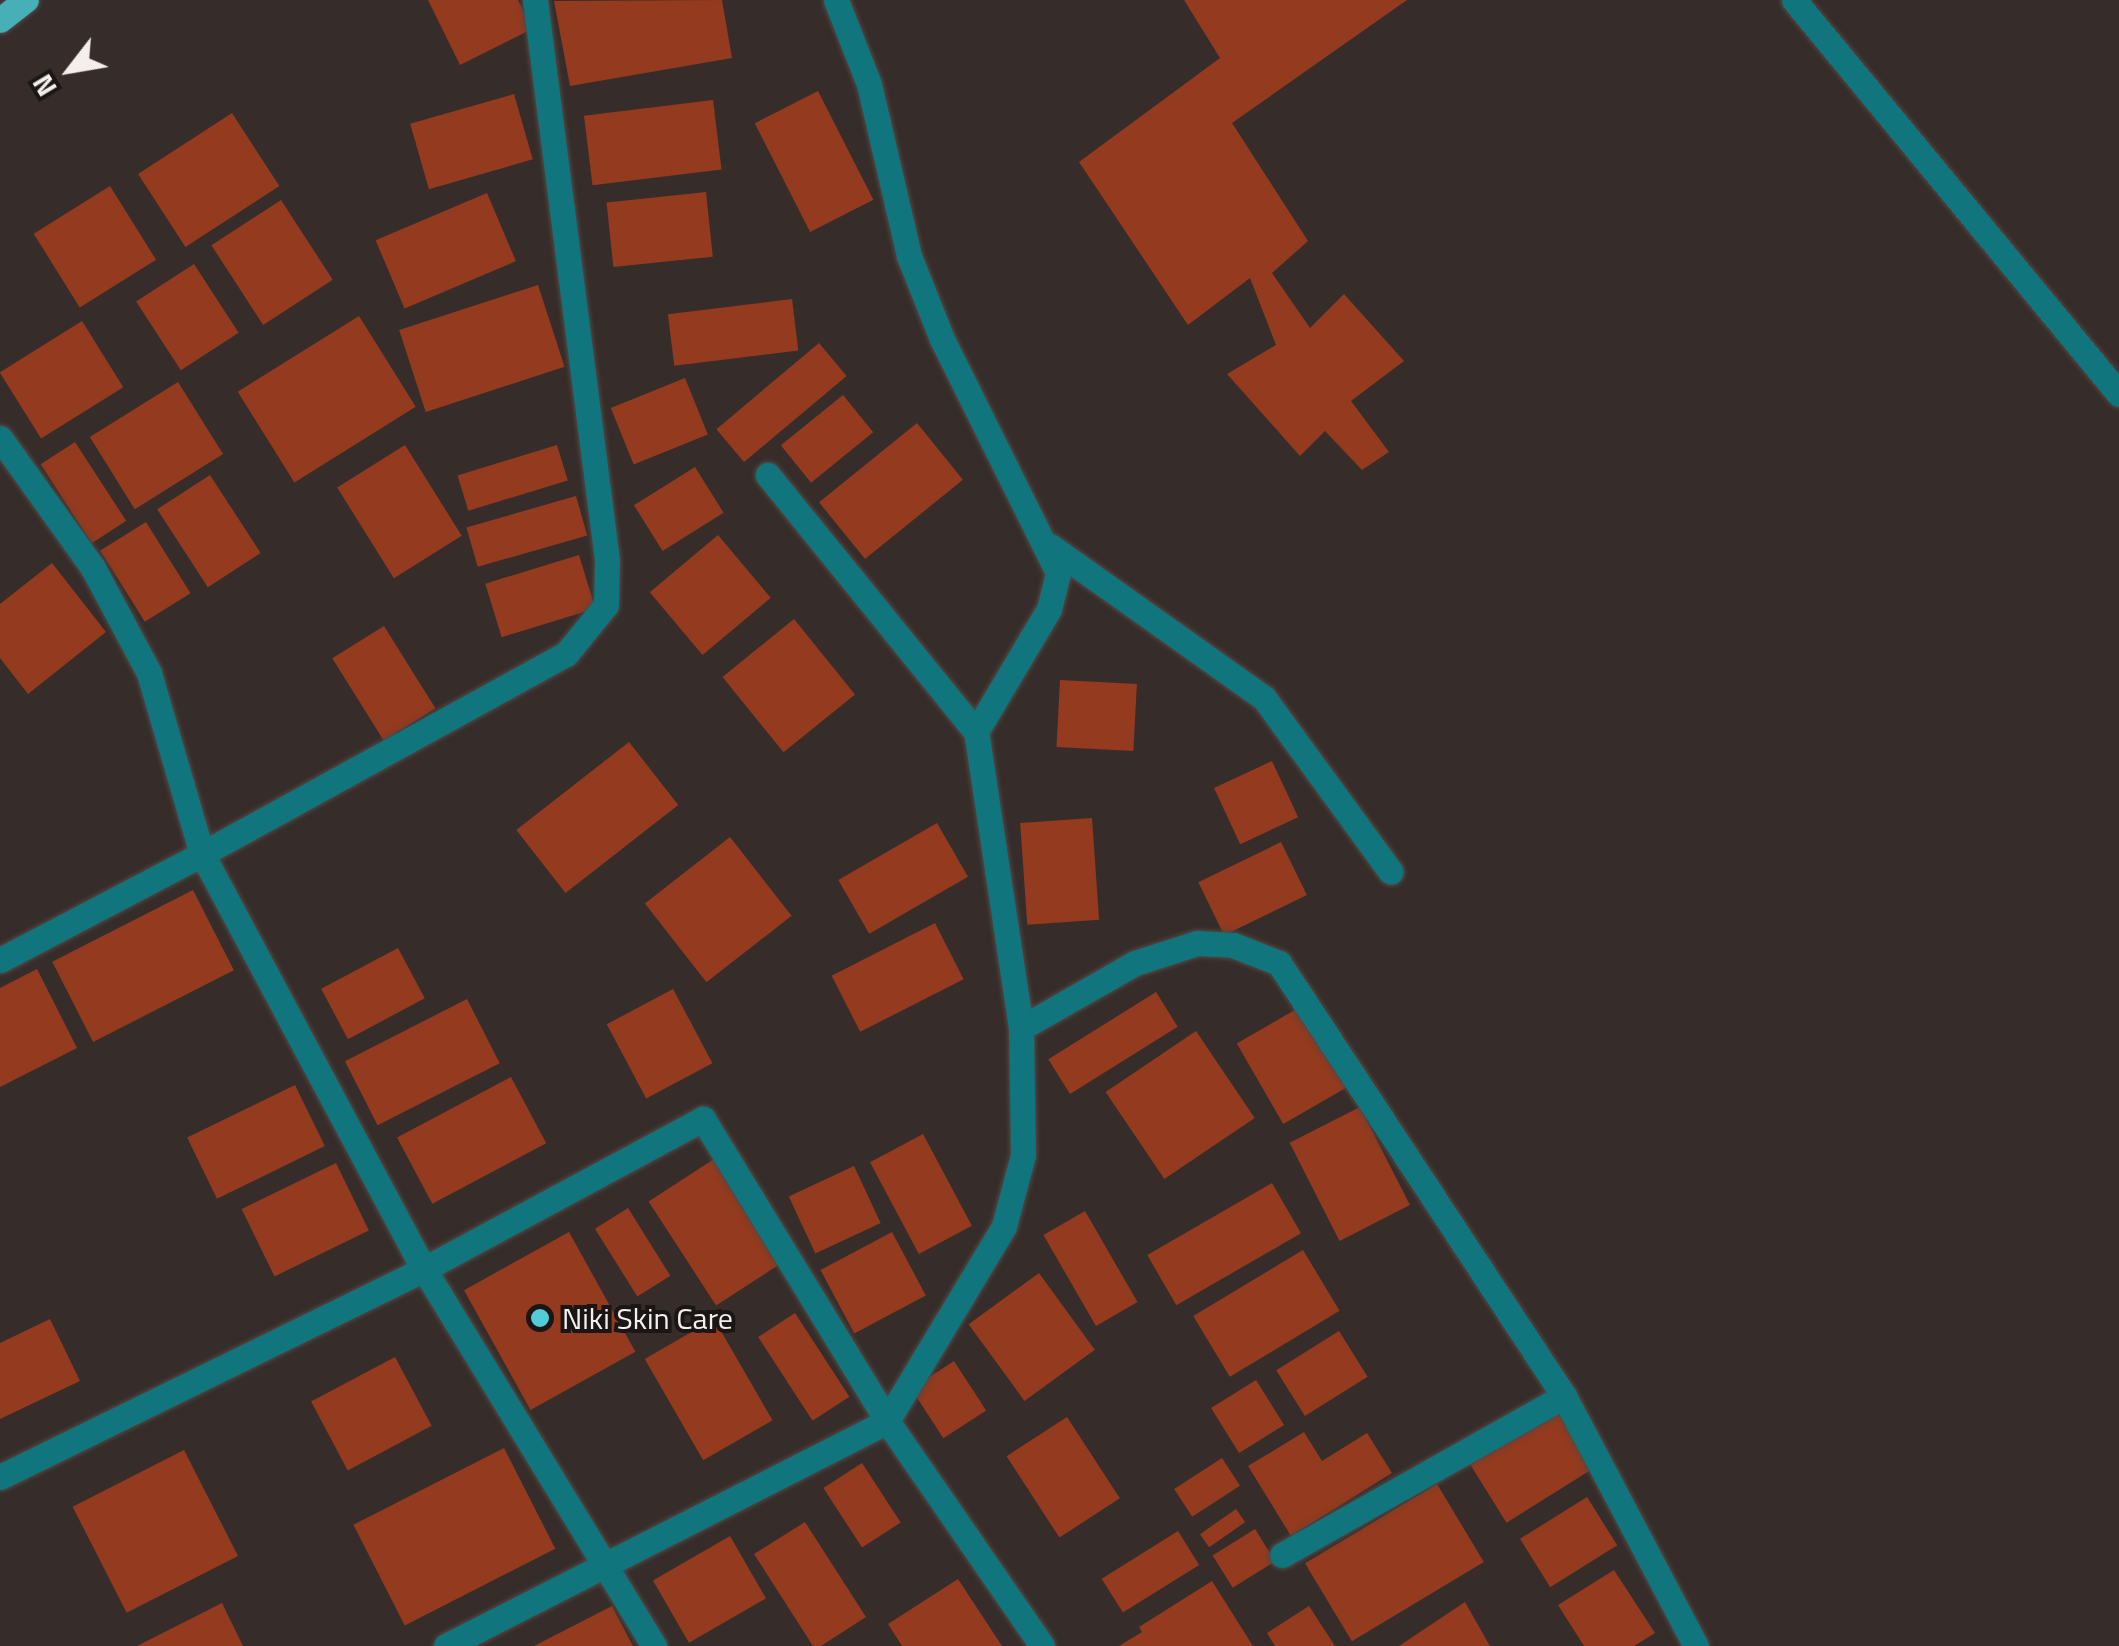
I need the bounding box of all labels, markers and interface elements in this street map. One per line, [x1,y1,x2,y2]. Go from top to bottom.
north arrow [20,20,120,120]
text: N [20,66,67,105]
place label: Niki Skin Care [562,1300,733,1336]
marker: Niki Skin Care [527,1305,553,1331]

